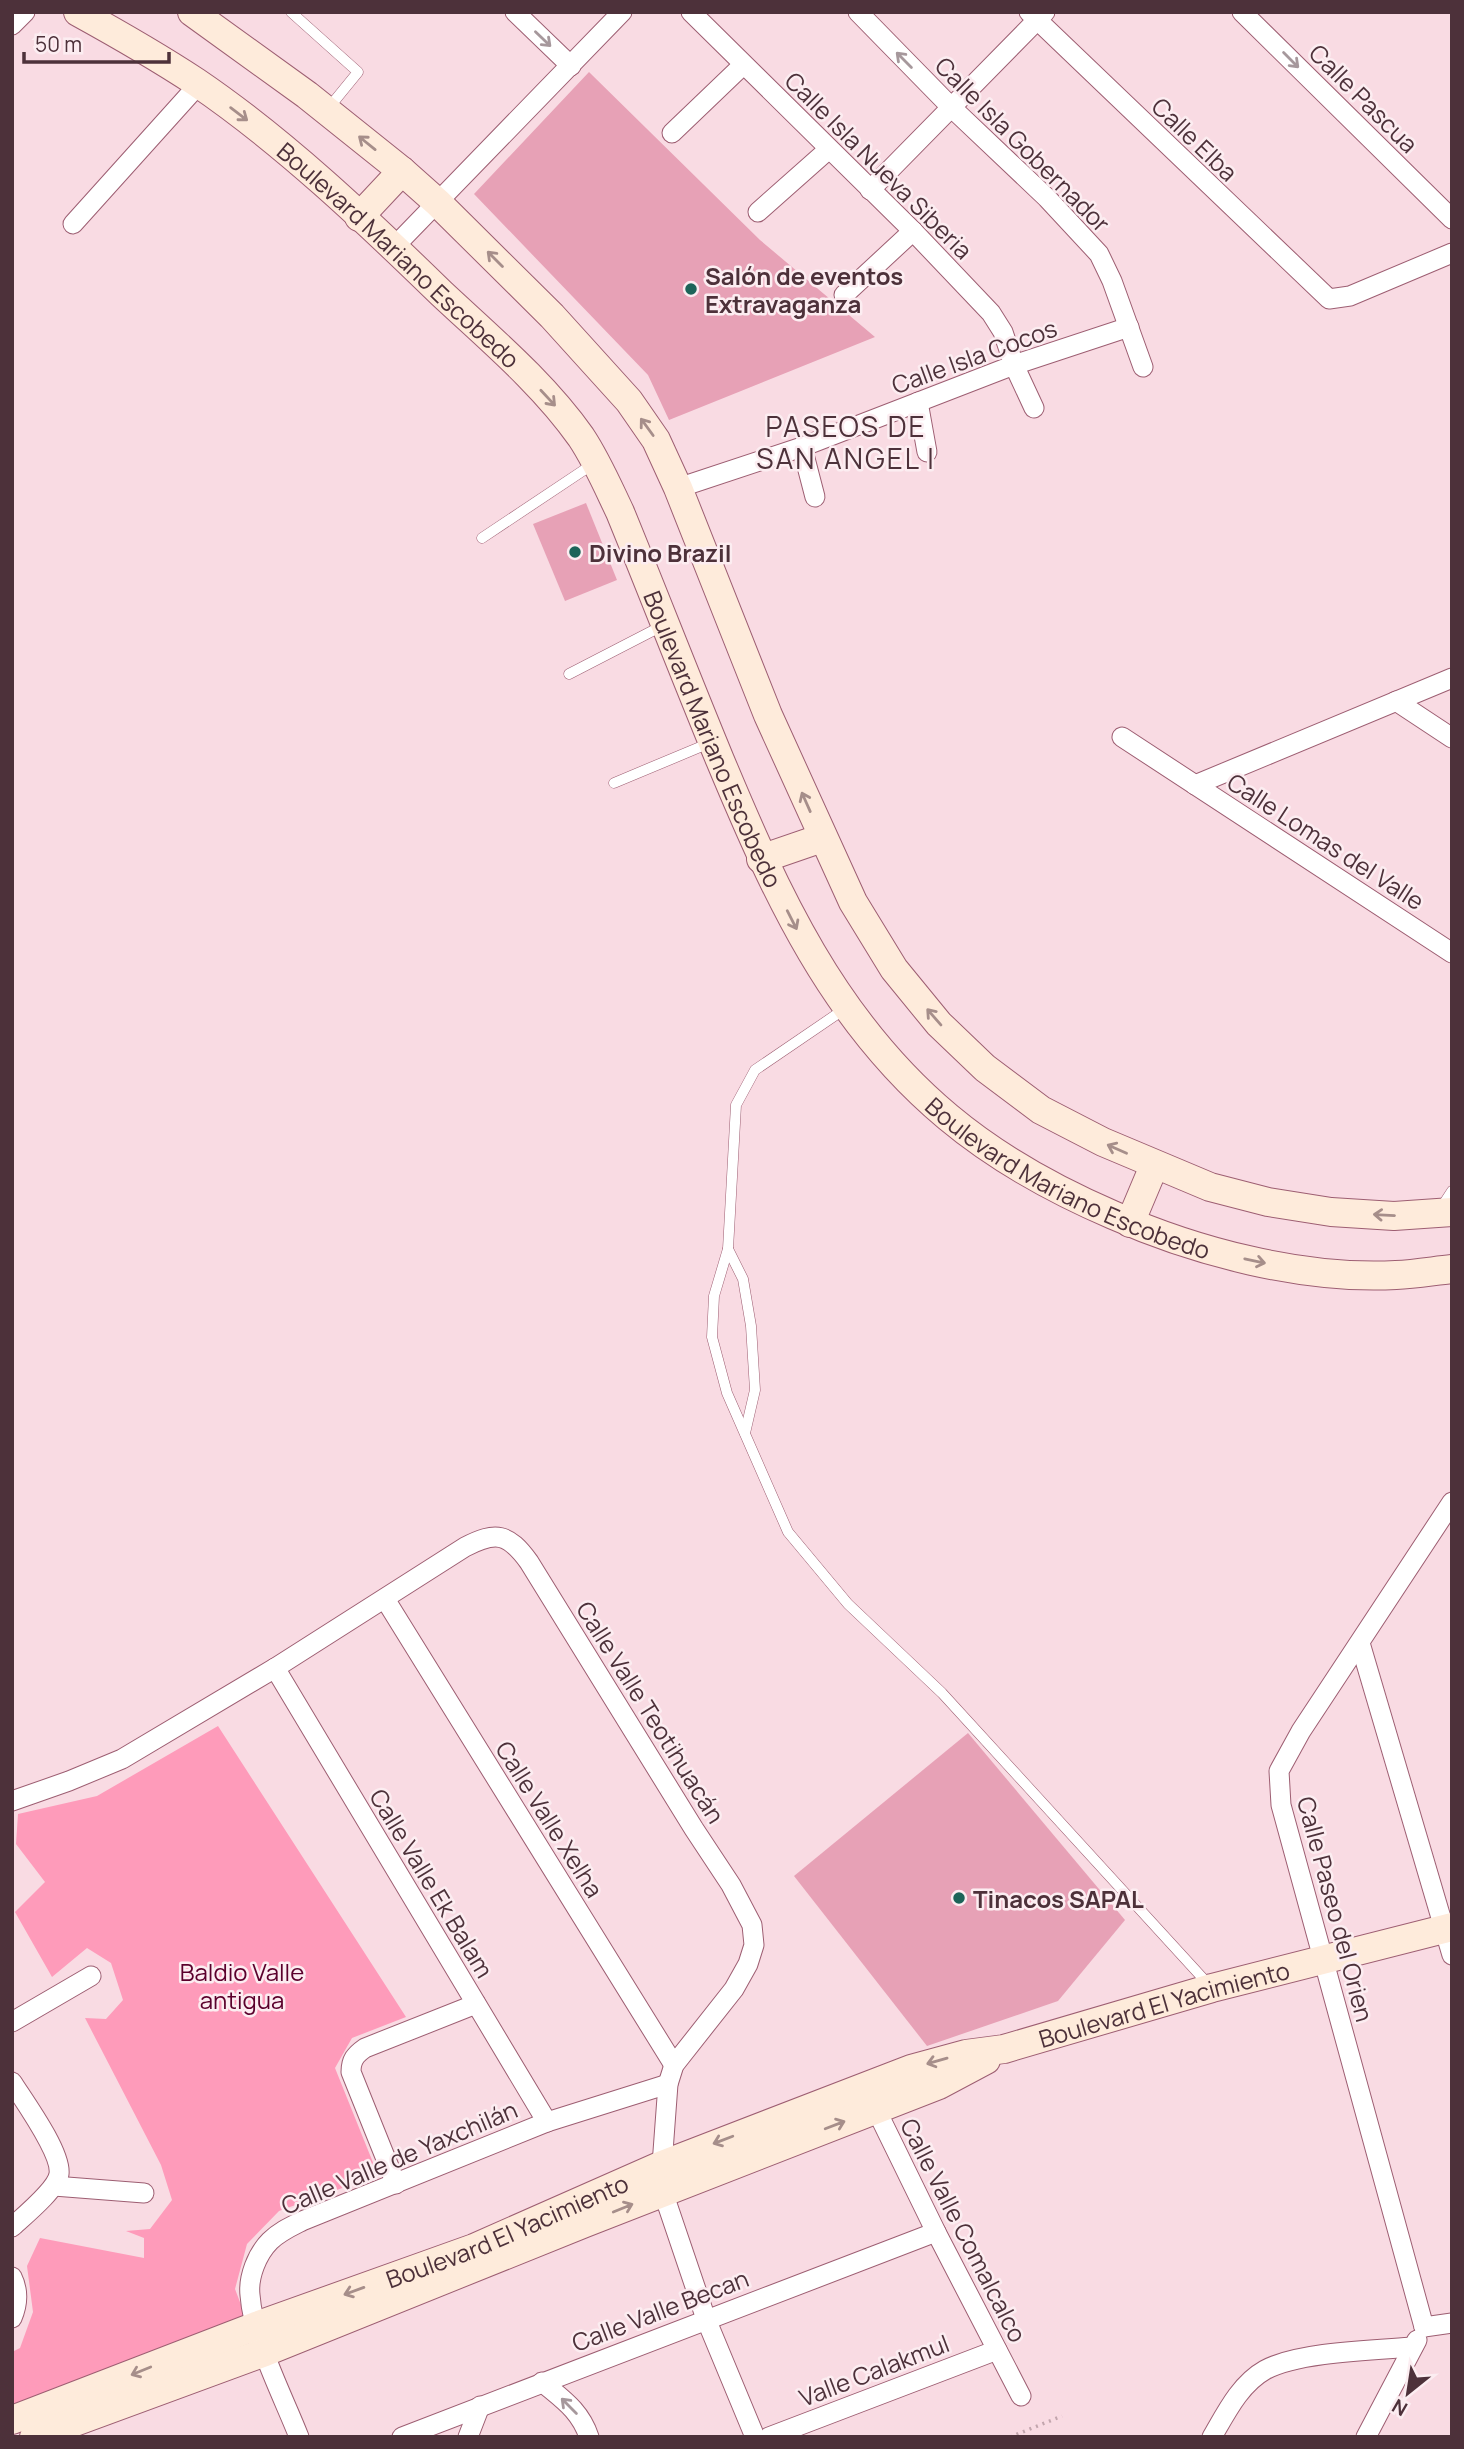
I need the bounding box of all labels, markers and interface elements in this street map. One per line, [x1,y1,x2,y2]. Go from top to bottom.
scale bar [24,21,170,65]
text: 50 m [35,30,82,58]
one-way arrow [534,31,551,48]
street label: Calle Pascua [1302,36,1426,160]
street label: Calle Isla Gobernador [928,49,1118,239]
one-way arrow [896,51,913,68]
one-way arrow [1282,52,1299,69]
street label: Calle Isla Nueva Siberia [778,64,980,266]
street label: Calle Elba [1145,90,1245,188]
one-way arrow [229,107,248,121]
street label: Boulevard Mariano Escobedo [271,134,528,375]
one-way arrow [359,135,377,151]
one-way arrow [486,250,503,267]
place label: Salón de eventos Extravaganza [705,259,903,320]
marker: Salón de eventos Extravaganza [683,281,699,297]
street label: Calle Isla Cocos [887,311,1061,401]
one-way arrow [539,389,556,406]
district label: PASEOS DE SAN ANGEL I [756,407,936,477]
one-way arrow [640,418,654,437]
place label: Divino Brazil [589,536,732,569]
marker: Divino Brazil [567,544,583,560]
street label: Boulevard Mariano Escobedo [637,585,791,893]
street label: Calle Lomas del Valle [1221,765,1431,917]
one-way arrow [799,792,812,813]
one-way arrow [785,909,799,930]
one-way arrow [926,1008,942,1026]
street label: Boulevard Mariano Escobedo [919,1089,1214,1266]
one-way arrow [1107,1142,1129,1155]
one-way arrow [1373,1208,1395,1221]
one-way arrow [1243,1255,1266,1268]
street label: Calle Valle Teotihuacán [569,1595,733,1829]
street label: Calle Valle Xelha [489,1735,611,1903]
street label: Calle Valle Ek Balam [362,1782,502,1984]
street label: Calle Paseo del Orien [1290,1793,1382,2025]
place label: Tinacos SAPAL [973,1882,1144,1915]
marker: Tinacos SAPAL [951,1890,967,1906]
street label: Boulevard El Yacimiento [1034,1953,1293,2055]
park label: Baldio Valle antigua [180,1955,304,2016]
one-way arrow [926,2056,948,2069]
street label: Calle Valle de Yaxchilán [276,2092,522,2222]
street label: Calle Valle Comalcalco [893,2112,1035,2348]
one-way arrow [824,2118,845,2131]
one-way arrow [713,2135,735,2148]
street label: Boulevard El Yacimiento [381,2166,633,2295]
one-way arrow [612,2200,633,2213]
street label: Calle Valle Becan [567,2261,753,2359]
one-way arrow [343,2286,365,2298]
street label: Valle Calakmul [794,2326,954,2414]
north arrow [1373,2358,1443,2428]
one-way arrow [131,2365,152,2378]
text: N [1387,2393,1412,2422]
one-way arrow [561,2398,578,2415]

